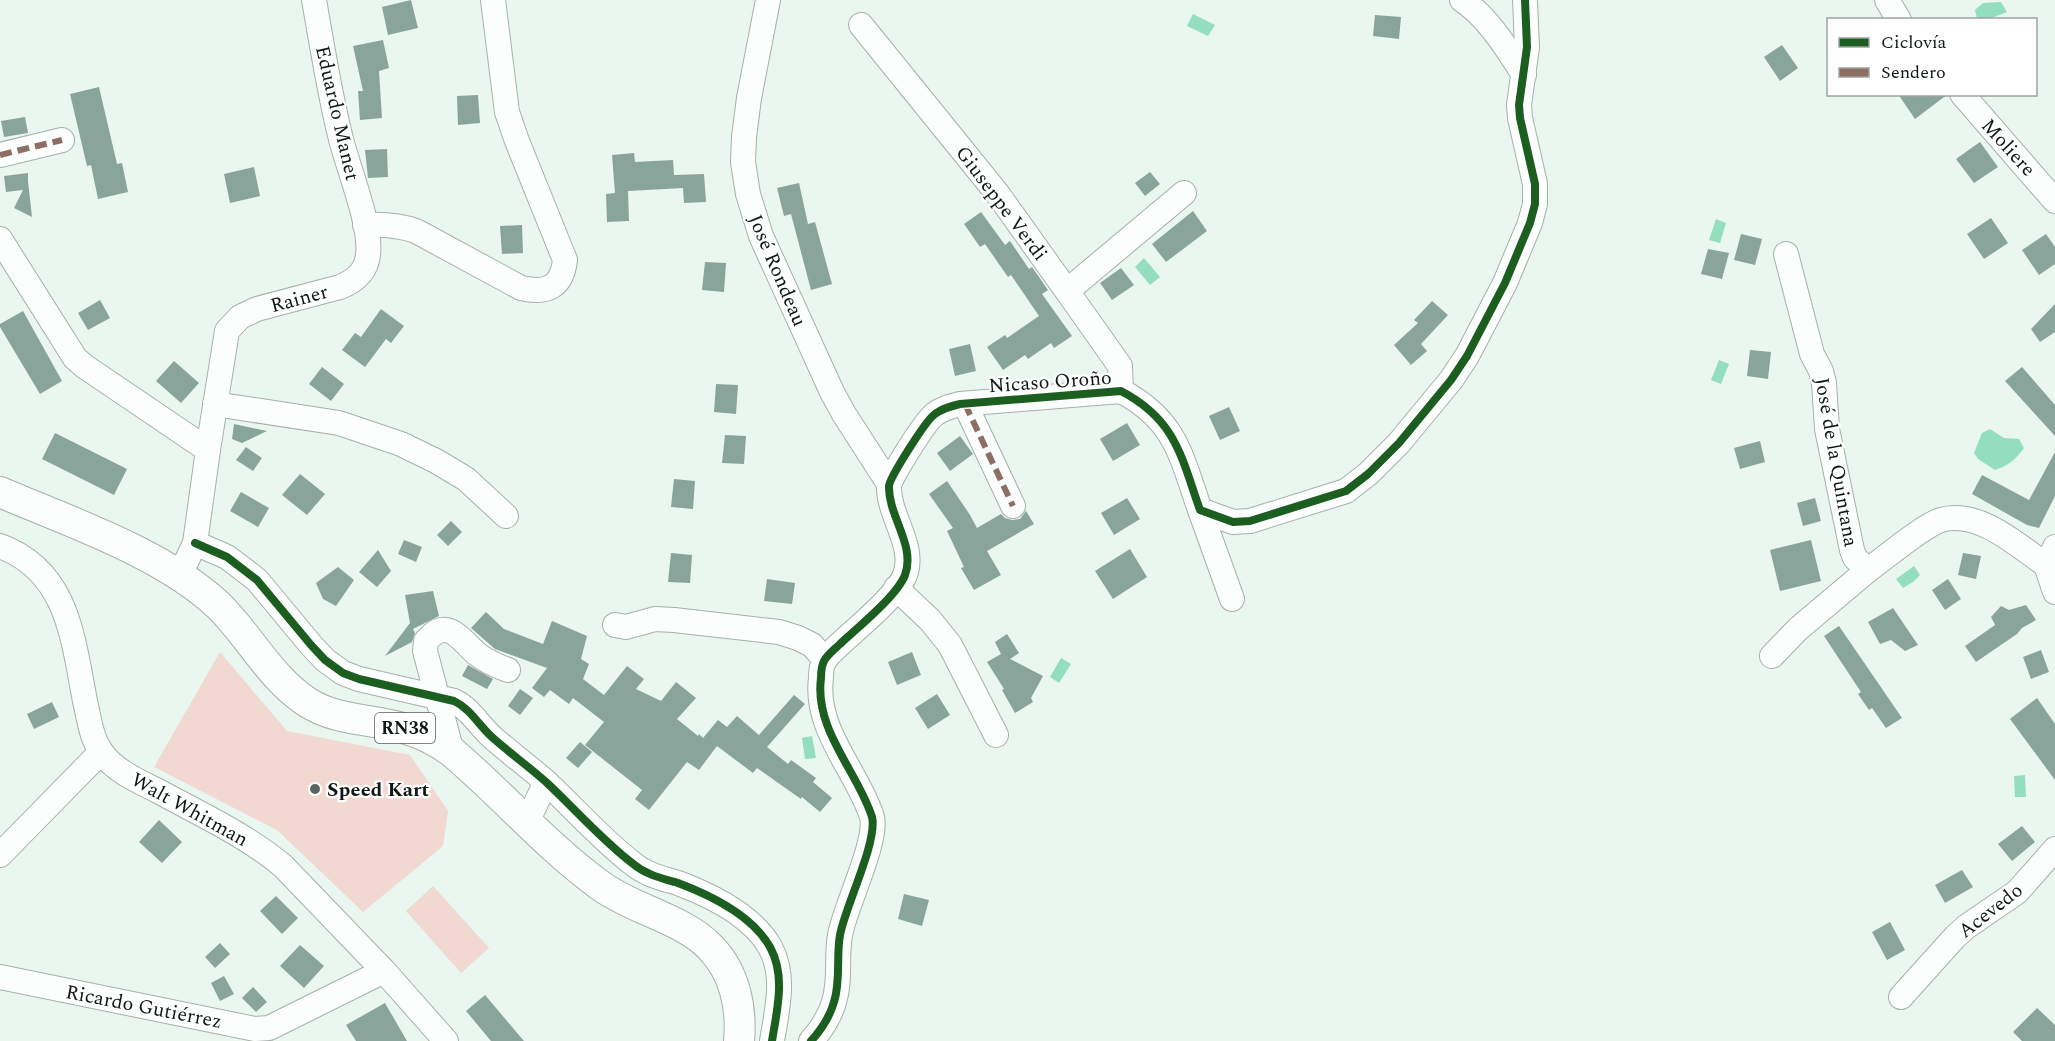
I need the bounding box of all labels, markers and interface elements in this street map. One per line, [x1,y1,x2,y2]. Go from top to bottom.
legend [1827,18,2037,96]
text: Ciclovía [1881,29,1947,56]
street label: Eduardo Manet [307,43,367,184]
text: Sendero [1881,59,1946,86]
street label: Moliere [1974,112,2043,184]
street label: Giuseppe Verdi [948,140,1055,268]
street label: José Rondeau [740,210,814,331]
street label: Rainer [267,277,332,321]
street label: Nicaso Oroño [987,363,1113,401]
street label: José de la Quintana [1806,375,1866,549]
road number: RN38 [375,713,435,743]
street label: Walt Whitman [125,765,254,855]
place label: Speed Kart [327,775,429,805]
marker: Speed Kart [308,782,322,796]
street label: Acevedo [1952,876,2029,946]
street label: Ricardo Gutiérrez [63,977,224,1037]

